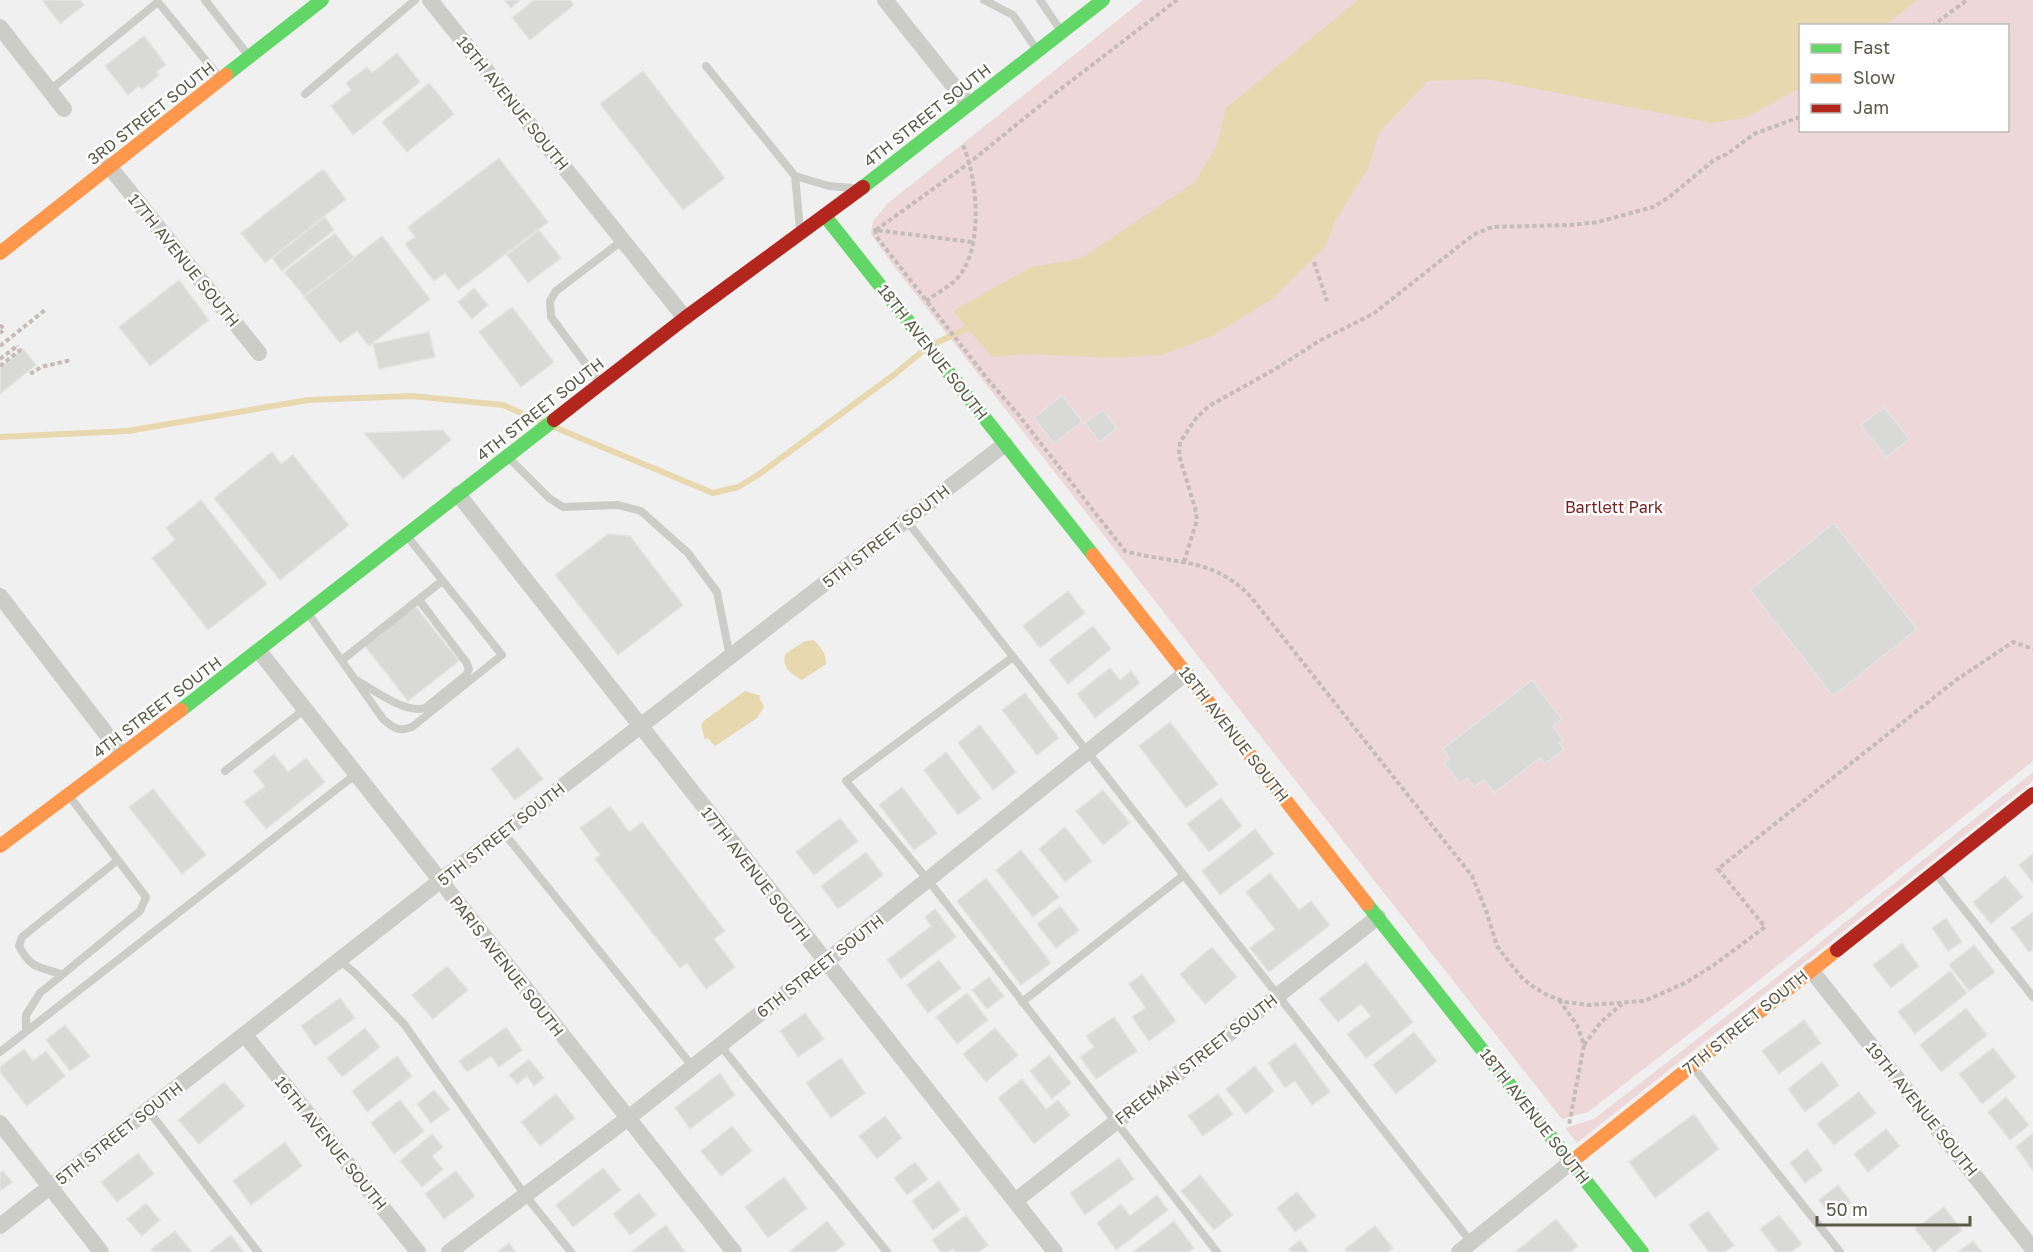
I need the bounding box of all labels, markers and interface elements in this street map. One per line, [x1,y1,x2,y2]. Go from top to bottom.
legend [1799,24,2009,132]
street label: 18TH AVENUE SOUTH [453,32,573,174]
text: Fast [1853,36,1890,58]
street label: 3RD STREET SOUTH [83,57,219,169]
street label: 4TH STREET SOUTH [859,59,995,171]
text: Slow [1853,66,1896,88]
text: Jam [1853,96,1889,118]
street label: 17TH AVENUE SOUTH [124,189,244,331]
street label: 18TH AVENUE SOUTH [874,280,992,424]
street label: 4TH STREET SOUTH [472,353,608,465]
street label: 5TH STREET SOUTH [819,480,953,592]
park label: Bartlett Park [1565,497,1663,517]
street label: 4TH STREET SOUTH [89,652,225,762]
street label: 18TH AVENUE SOUTH [1175,662,1293,806]
street label: 5TH STREET SOUTH [434,778,568,890]
street label: 17TH AVENUE SOUTH [697,803,815,945]
street label: PARIS AVENUE SOUTH [446,892,568,1040]
street label: 6TH STREET SOUTH [752,910,888,1022]
street label: 7TH STREET SOUTH [1679,965,1811,1079]
street label: FREEMAN STREET SOUTH [1111,989,1281,1129]
street label: 19TH AVENUE SOUTH [1862,1038,1982,1180]
street label: 18TH AVENUE SOUTH [1476,1044,1594,1188]
street label: 16TH AVENUE SOUTH [271,1072,391,1214]
street label: 5TH STREET SOUTH [52,1077,186,1189]
scale bar [1817,1189,1970,1227]
text: 50 m [1826,1198,1868,1220]

